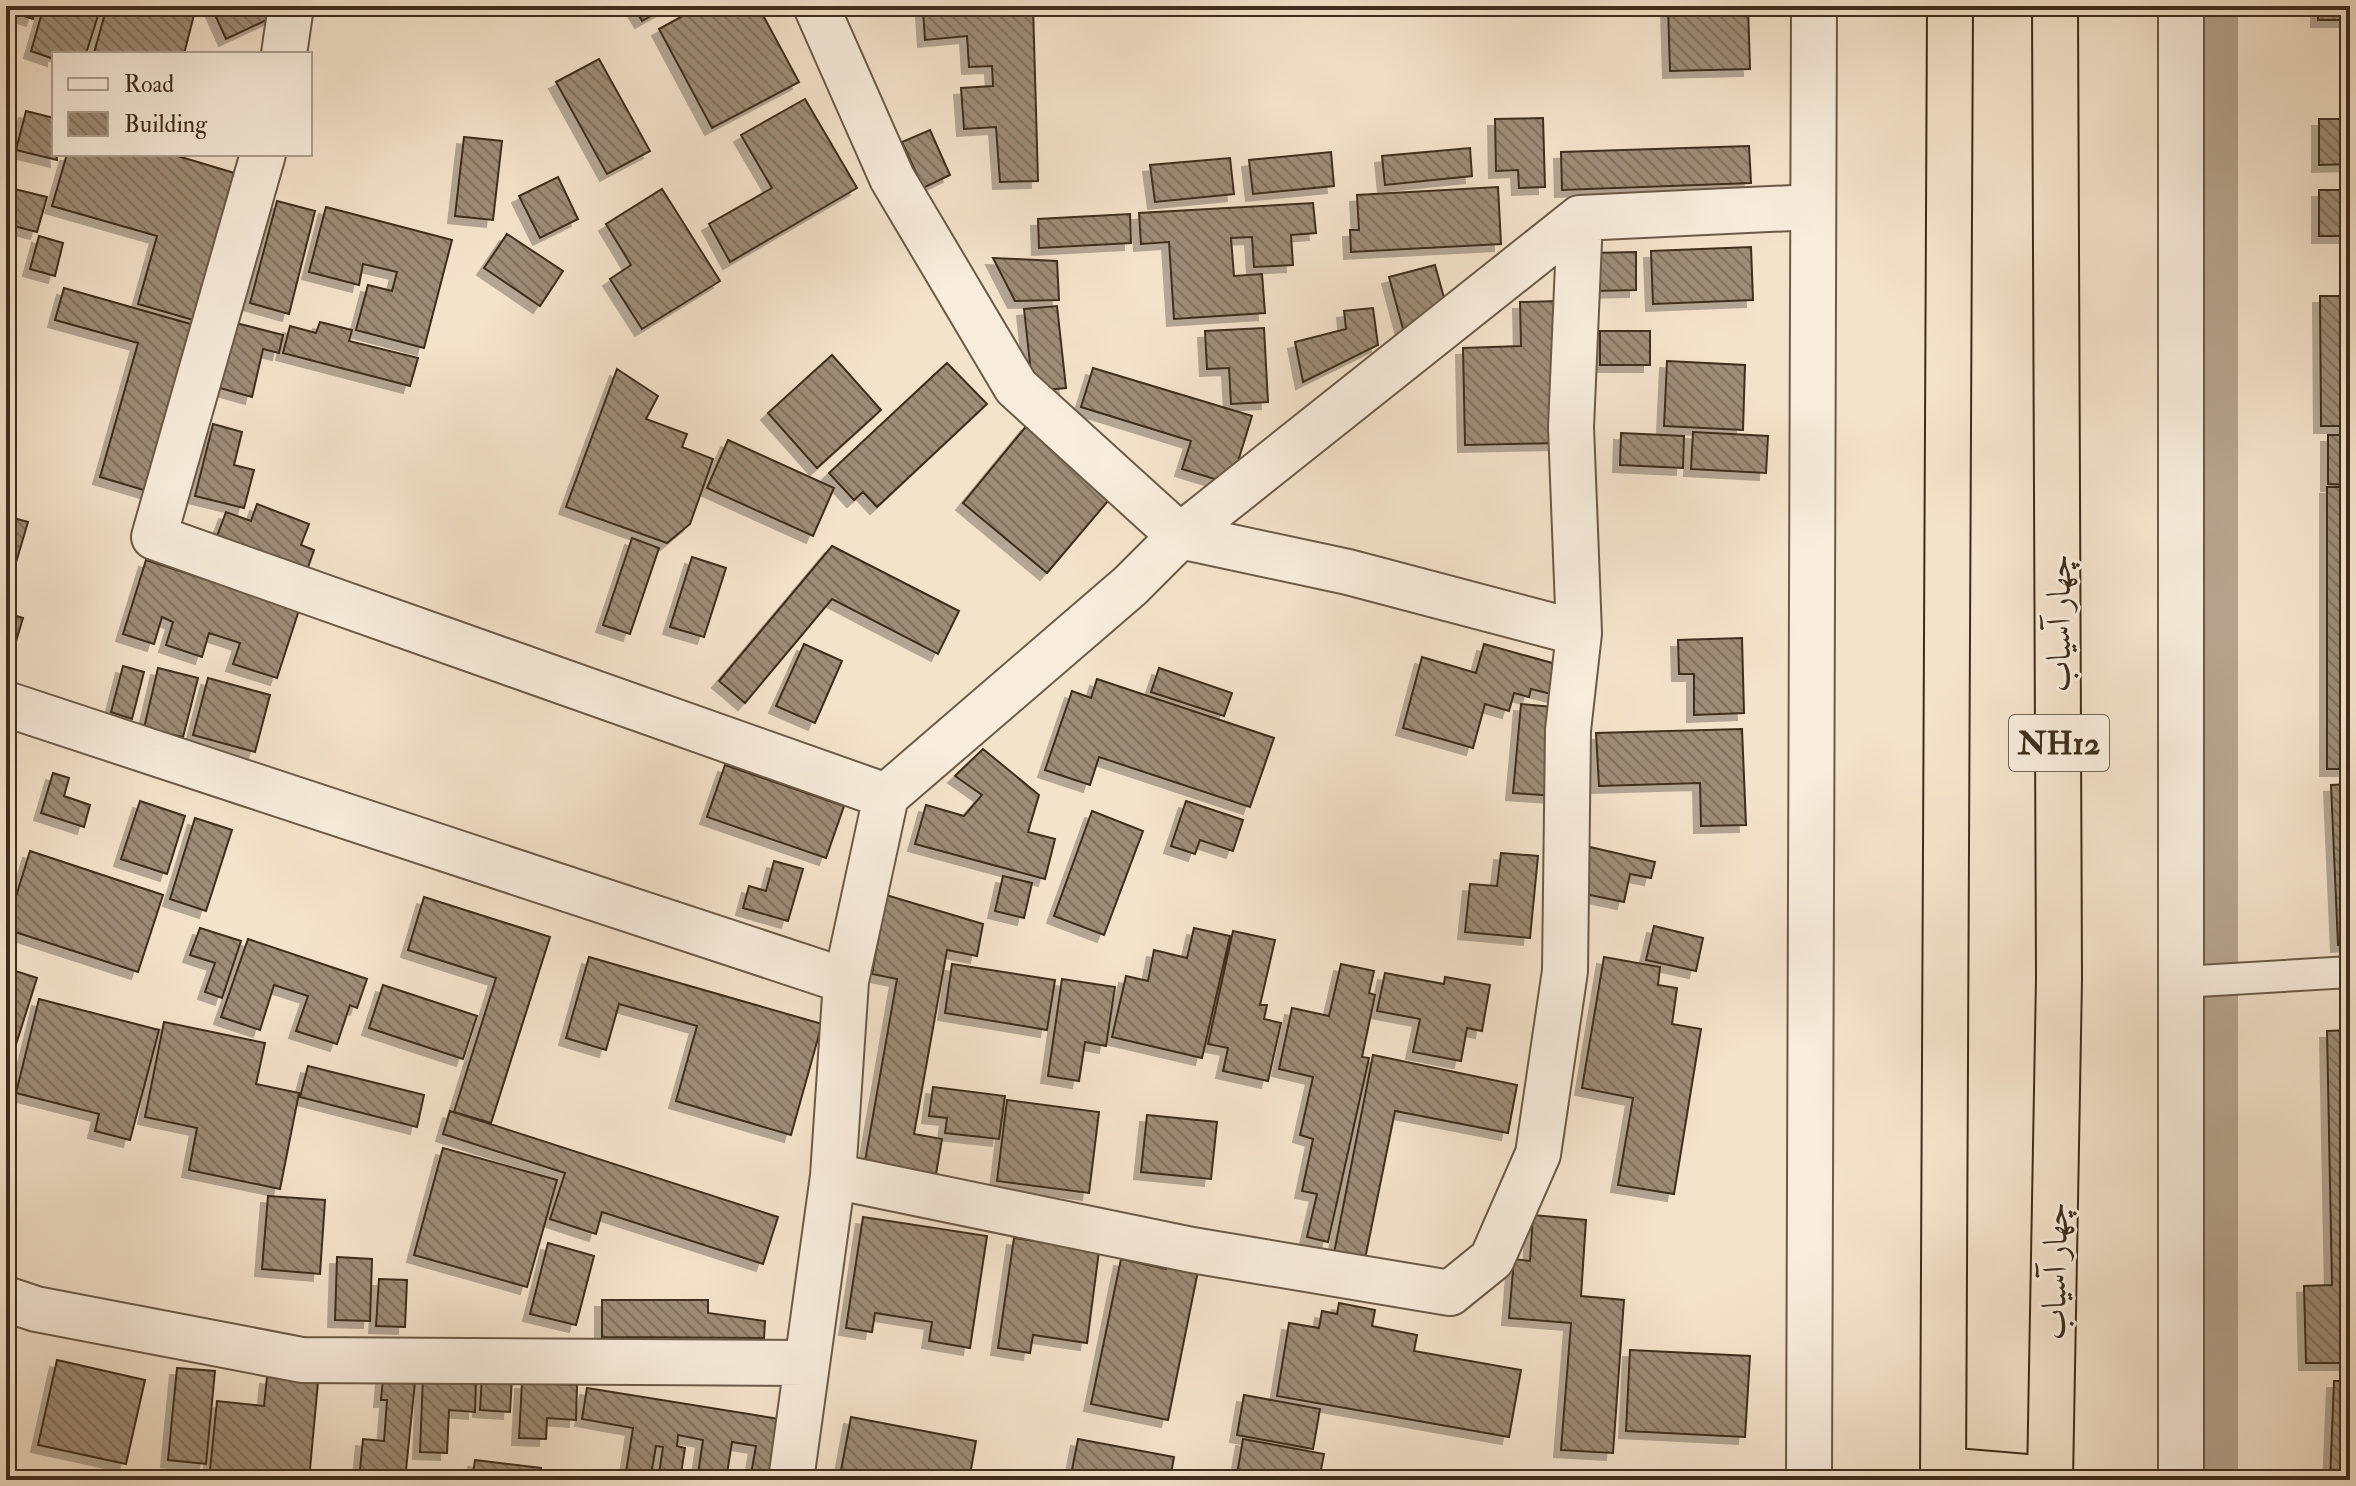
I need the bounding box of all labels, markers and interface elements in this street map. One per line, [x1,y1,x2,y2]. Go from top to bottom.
legend [52,52,312,156]
text: Road [124,69,174,100]
text: Building [124,109,208,140]
street label: چهار آسیاب [2038,554,2081,692]
road number: NH12 [2009,715,2109,771]
street label: چهار آسیاب [2033,1202,2078,1341]

